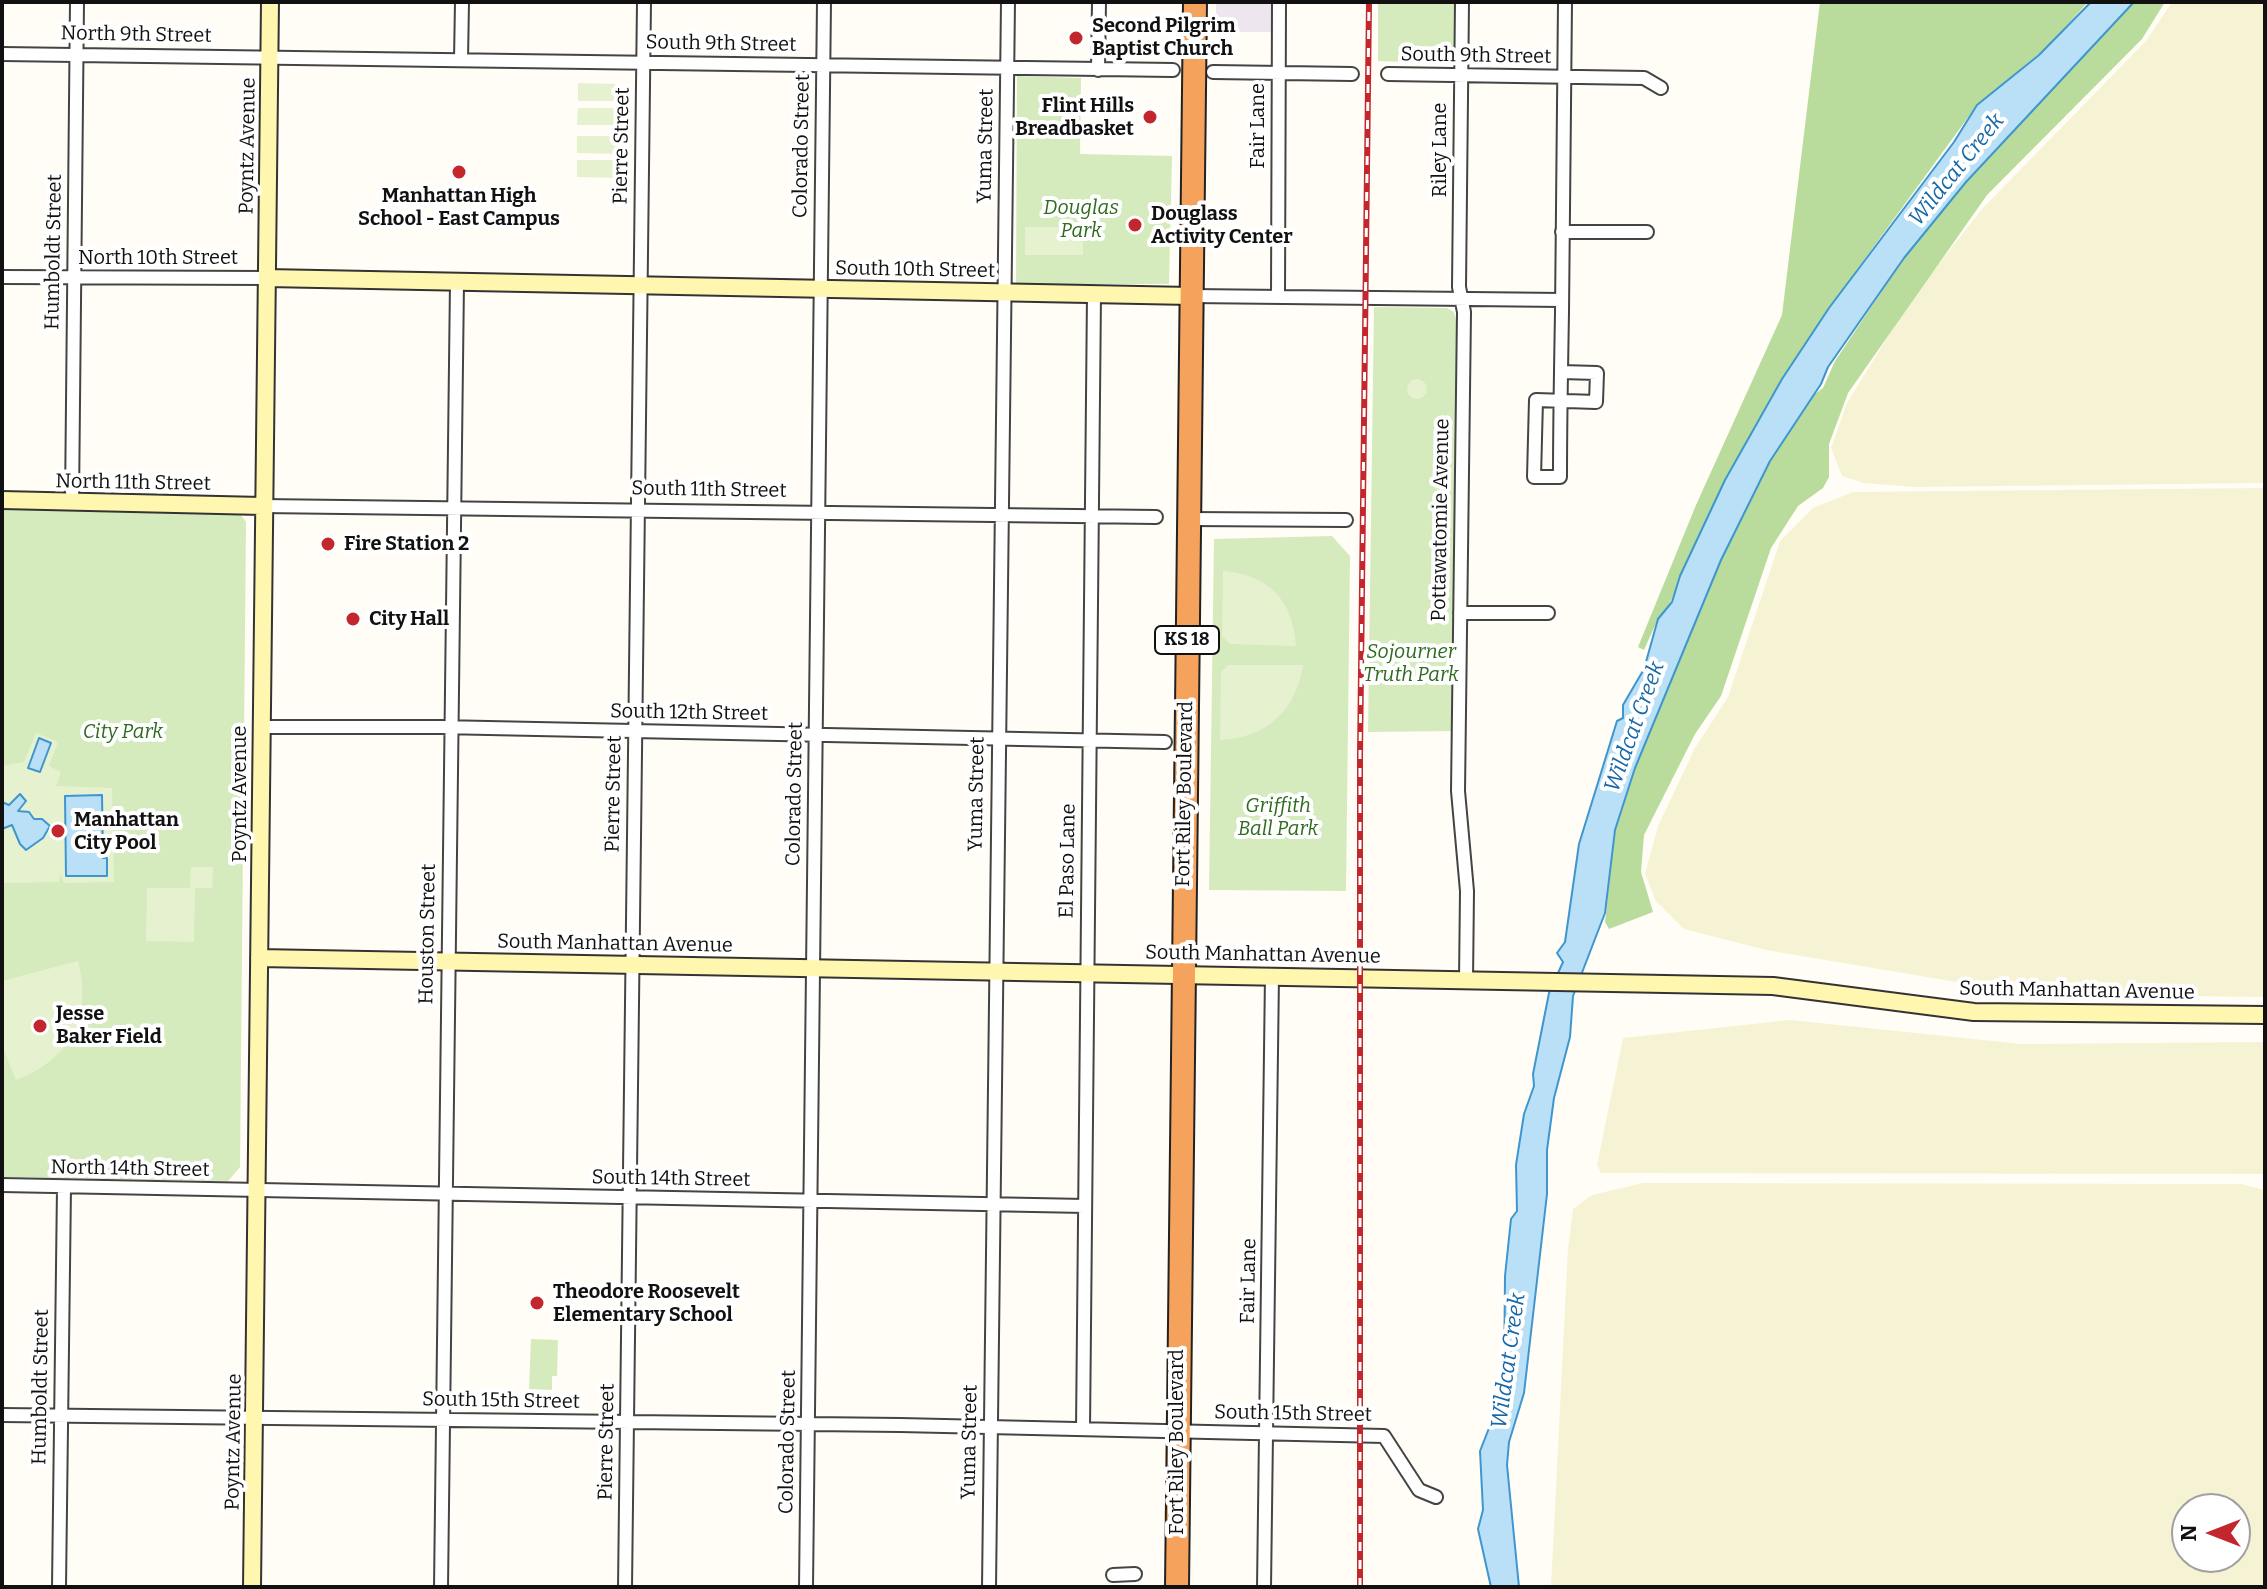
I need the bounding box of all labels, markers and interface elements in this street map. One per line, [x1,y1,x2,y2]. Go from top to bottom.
place label: Second Pilgrim Baptist Church [1092,14,1236,61]
street label: North 9th Street [60,22,212,48]
marker: Second Pilgrim Baptist Church [1067,29,1085,47]
street label: South 9th Street [645,31,797,57]
street label: South 9th Street [1400,43,1552,69]
street label: Colorado Street [789,74,815,218]
street label: Poyntz Avenue [235,77,261,215]
street label: Fair Lane [1246,83,1270,169]
street label: Pierre Street [609,87,635,205]
street label: Yuma Street [973,88,999,204]
place label: Flint Hills Breadbasket [1015,94,1134,141]
street label: Riley Lane [1428,102,1452,198]
marker: Flint Hills Breadbasket [1141,108,1159,126]
water label: Wildcat Creek [1904,109,2010,231]
marker: Manhattan High School - East Campus [450,163,468,181]
street label: Humboldt Street [41,174,67,330]
place label: Manhattan High School - East Campus [358,184,560,231]
park label: Douglas Park [1043,196,1119,243]
place label: Douglass Activity Center [1151,202,1293,249]
marker: Douglass Activity Center [1126,216,1144,234]
street label: North 10th Street [78,246,238,270]
street label: South 10th Street [835,257,995,283]
street label: Pottawatomie Avenue [1427,418,1455,622]
street label: North 11th Street [55,470,211,496]
street label: South 11th Street [631,477,787,503]
place label: Fire Station 2 [344,532,469,556]
marker: Fire Station 2 [319,535,337,553]
place label: City Hall [369,607,449,631]
marker: City Hall [344,610,362,628]
road number: KS 18 [1155,626,1219,654]
park label: Sojourner Truth Park [1363,640,1459,687]
water label: Wildcat Creek [1599,658,1671,796]
street label: South 12th Street [610,700,768,726]
street label: Fort Riley Boulevard [1171,701,1199,887]
park label: City Park [83,720,163,744]
street label: Colorado Street [782,722,808,866]
street label: Poyntz Avenue [228,726,252,862]
street label: Pierre Street [601,735,627,853]
street label: Yuma Street [964,736,990,852]
park label: Griffith Ball Park [1238,794,1318,841]
street label: El Paso Lane [1055,803,1081,919]
place label: Manhattan City Pool [74,808,179,855]
marker: Manhattan City Pool [49,822,67,840]
street label: Houston Street [415,863,441,1005]
street label: South Manhattan Avenue [497,930,733,958]
street label: South Manhattan Avenue [1145,941,1381,969]
street label: South Manhattan Avenue [1959,977,2195,1005]
place label: Jesse Baker Field [56,1002,162,1049]
marker: Jesse Baker Field [31,1017,49,1035]
street label: North 14th Street [50,1156,210,1182]
street label: South 14th Street [591,1166,751,1192]
street label: Fair Lane [1236,1238,1262,1324]
place label: Theodore Roosevelt Elementary School [553,1280,740,1327]
water label: Wildcat Creek [1486,1291,1532,1431]
marker: Theodore Roosevelt Elementary School [528,1294,546,1312]
street label: Humboldt Street [28,1309,54,1465]
street label: Fort Riley Boulevard [1165,1349,1189,1535]
street label: Colorado Street [775,1370,801,1514]
street label: Poyntz Avenue [221,1373,247,1511]
street label: Pierre Street [594,1383,620,1501]
street label: Yuma Street [957,1384,983,1500]
street label: South 15th Street [422,1388,580,1414]
street label: South 15th Street [1214,1401,1372,1427]
north arrow [2171,1493,2251,1573]
text: N [2175,1525,2202,1542]

